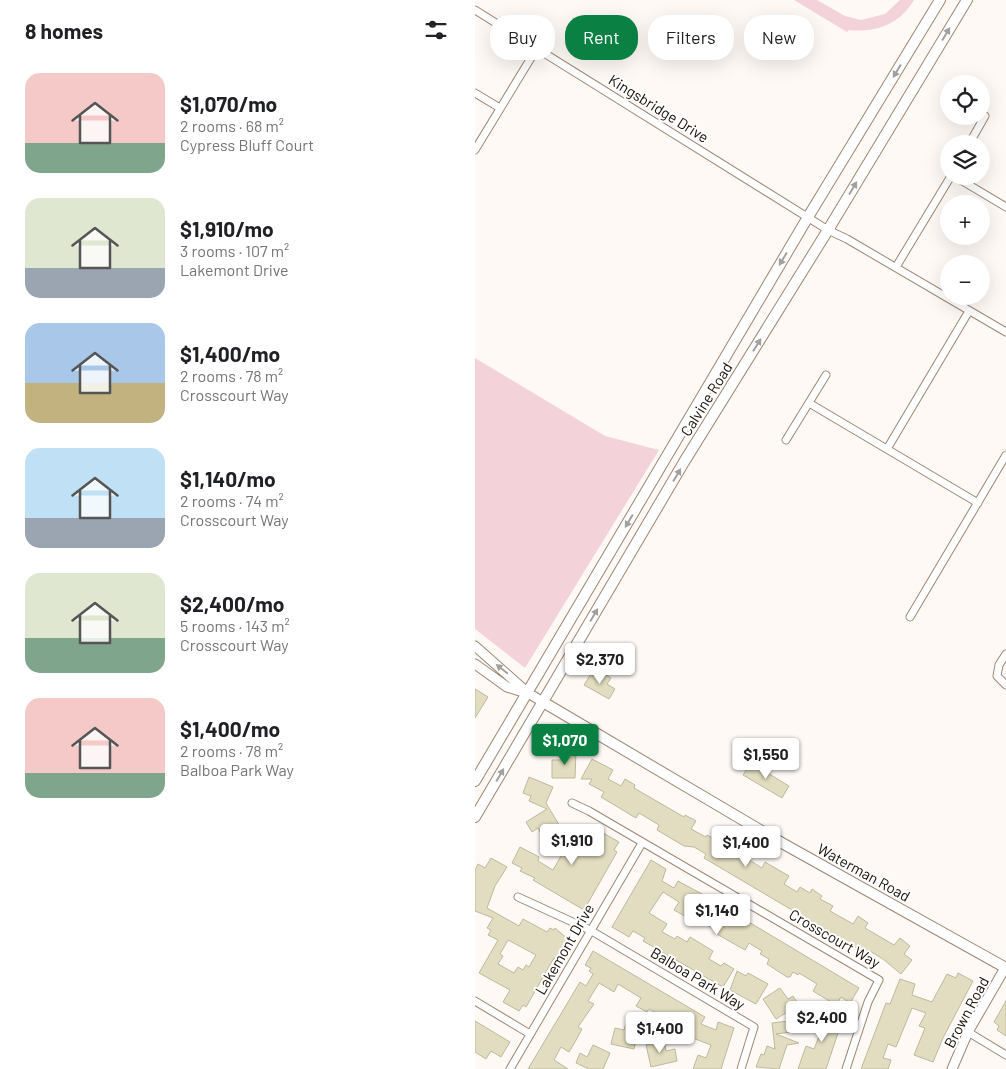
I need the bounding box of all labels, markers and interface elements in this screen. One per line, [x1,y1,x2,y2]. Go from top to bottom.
chip: Buy [490,15,555,60]
chip: Rent [565,15,638,60]
chip: Filters [648,15,734,60]
chip: New [744,15,814,60]
icon: filters [422,16,450,44]
text: 8 homes [25,18,103,43]
one-way arrow [942,28,951,41]
one-way arrow [892,65,901,78]
street label: Kingsbridge Drive [606,70,712,146]
map controls [940,75,990,305]
button: locate [940,75,990,125]
text: $1,070/mo [180,91,277,116]
icon: home [65,93,125,153]
text: 2 rooms · 68 m² [180,116,284,135]
text: Cypress Bluff Court [180,135,314,154]
button: layers [940,135,990,185]
one-way arrow [849,182,858,195]
button: + [940,195,990,245]
text: $1,910/mo [180,216,274,241]
icon: home [65,218,125,278]
text: 3 rooms · 107 m² [180,241,289,260]
one-way arrow [779,252,788,265]
button: − [940,255,990,305]
text: Lakemont Drive [180,260,289,279]
one-way arrow [752,339,762,352]
text: $1,400/mo [180,341,280,366]
icon: home [65,343,125,403]
street label: Calvine Road [676,359,736,439]
text: 2 rooms · 78 m² [180,366,283,385]
text: Crosscourt Way [180,385,289,404]
text: $1,140/mo [180,466,276,491]
icon: home [65,468,125,528]
one-way arrow [672,469,681,482]
text: 2 rooms · 74 m² [180,491,284,510]
text: Crosscourt Way [180,510,289,529]
one-way arrow [624,514,633,528]
text: $2,400/mo [180,591,284,616]
icon: home [65,593,125,653]
one-way arrow [590,608,598,623]
text: 5 rooms · 143 m² [180,616,290,635]
text: Crosscourt Way [180,635,289,654]
pin: $2,370 [559,642,641,685]
text: $2,370 [576,649,624,668]
one-way arrow [496,663,509,674]
text: $1,400/mo [180,716,280,741]
icon: home [65,718,125,778]
pin: $1,070 [524,724,606,766]
text: $1,070 [543,730,587,749]
pin: $1,550 [725,738,807,780]
text: 2 rooms · 78 m² [180,741,283,760]
text: $1,550 [743,744,789,763]
text: Balboa Park Way [180,760,294,779]
one-way arrow [495,769,504,782]
pin: $1,910 [531,824,613,866]
pin: $1,400 [705,826,787,868]
text: $1,910 [551,830,593,849]
text: $1,400 [723,832,769,851]
street label: Waterman Road [815,839,913,905]
pin: $1,140 [676,894,758,936]
street label: Lakemont Drive [531,900,597,998]
text: $1,140 [695,900,739,919]
street label: Crosscourt Way [786,905,884,971]
street label: Balboa Park Way [648,943,748,1013]
street label: Brown Road [940,973,992,1051]
pin: $2,400 [781,1000,863,1043]
text: $2,400 [797,1007,847,1026]
pin: $1,400 [619,1012,701,1054]
text: $1,400 [637,1018,683,1037]

